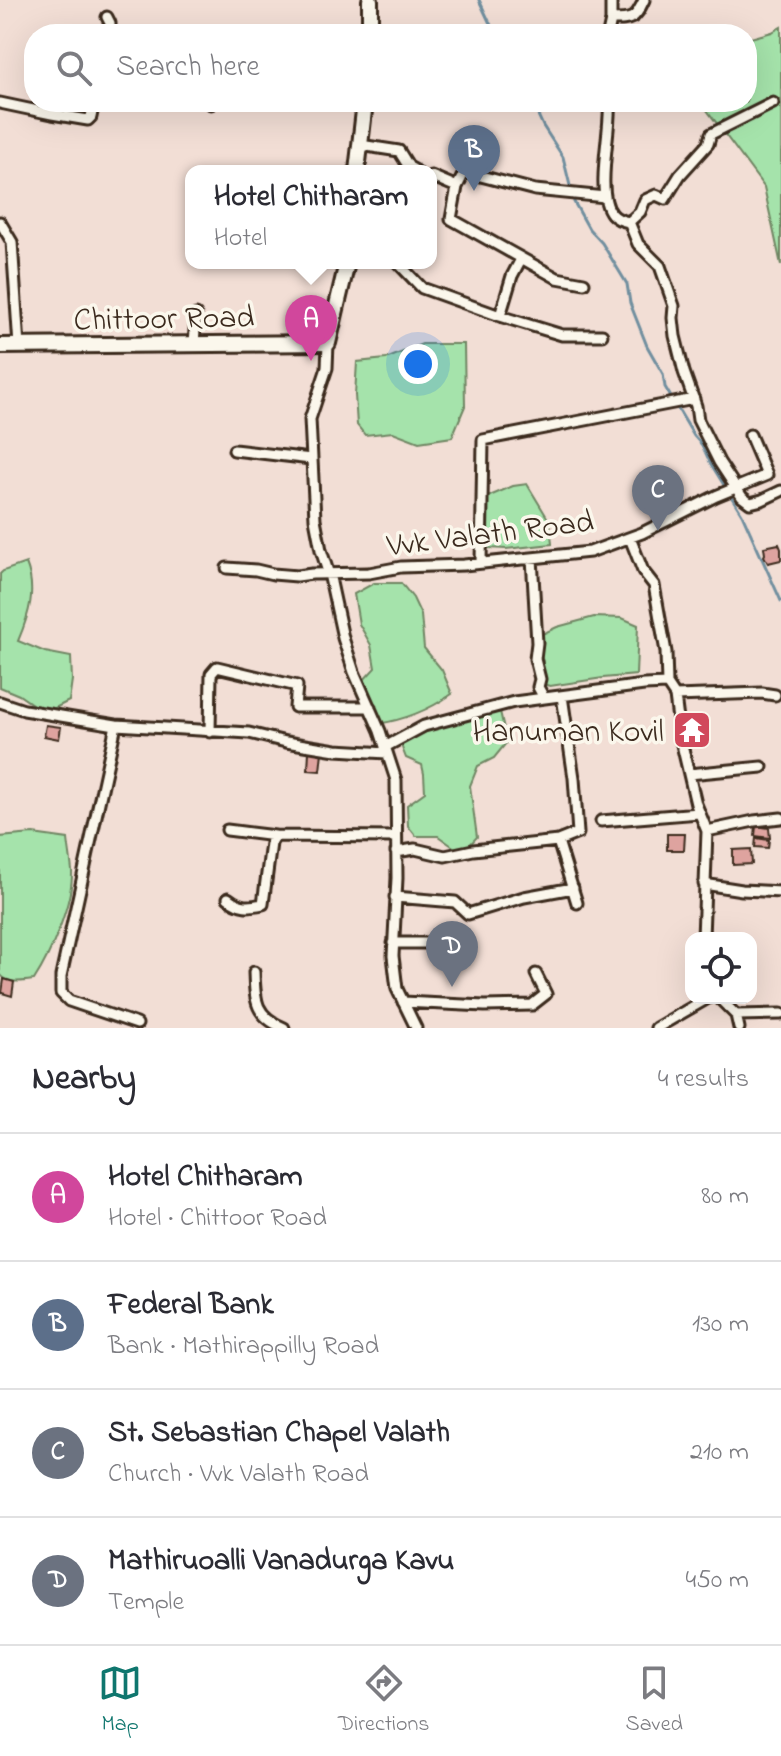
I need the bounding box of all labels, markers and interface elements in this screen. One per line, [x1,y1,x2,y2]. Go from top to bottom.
search box [24,24,757,112]
icon: search [52,46,96,90]
text: Search here [116,46,260,90]
pin: B [448,125,500,191]
popup [185,165,437,269]
text: Hotel Chitharam [214,176,408,220]
text: Hotel [214,220,267,258]
street label: Chittoor Road [73,295,255,346]
pin: A [285,295,337,361]
your location [398,344,438,384]
pin: C [632,465,684,531]
street label: Vvk Valath Road [383,499,596,572]
temple icon: Hanuman Kovil [671,709,713,751]
place label: Hanuman Kovil [473,710,664,757]
pin: D [426,921,478,987]
map controls [685,932,757,1004]
button: locate [685,932,757,1004]
text: Nearby [32,1055,136,1105]
text: 4 results [658,1061,749,1099]
text: Hotel Chitharam [108,1156,303,1200]
text: A [50,1178,66,1216]
text: 80 m [701,1178,749,1216]
text: Hotel · Chittoor Road [108,1200,327,1238]
text: Federal Bank [108,1284,274,1328]
text: B [49,1306,67,1344]
text: 130 m [692,1306,749,1344]
text: Bank · Mathirappilly Road [108,1328,379,1366]
text: St. Sebastian Chapel Valath [108,1412,450,1456]
text: C [51,1434,65,1472]
text: 210 m [690,1434,749,1472]
text: Church · Vvk Valath Road [108,1456,369,1494]
text: Mathiruoalli Vanadurga Kavu [108,1540,454,1584]
text: D [48,1562,68,1600]
text: 450 m [686,1562,749,1600]
text: Temple [108,1584,184,1622]
tab: Map [98,1661,142,1741]
tab: Directions [338,1661,429,1741]
tab: Saved [626,1661,683,1741]

